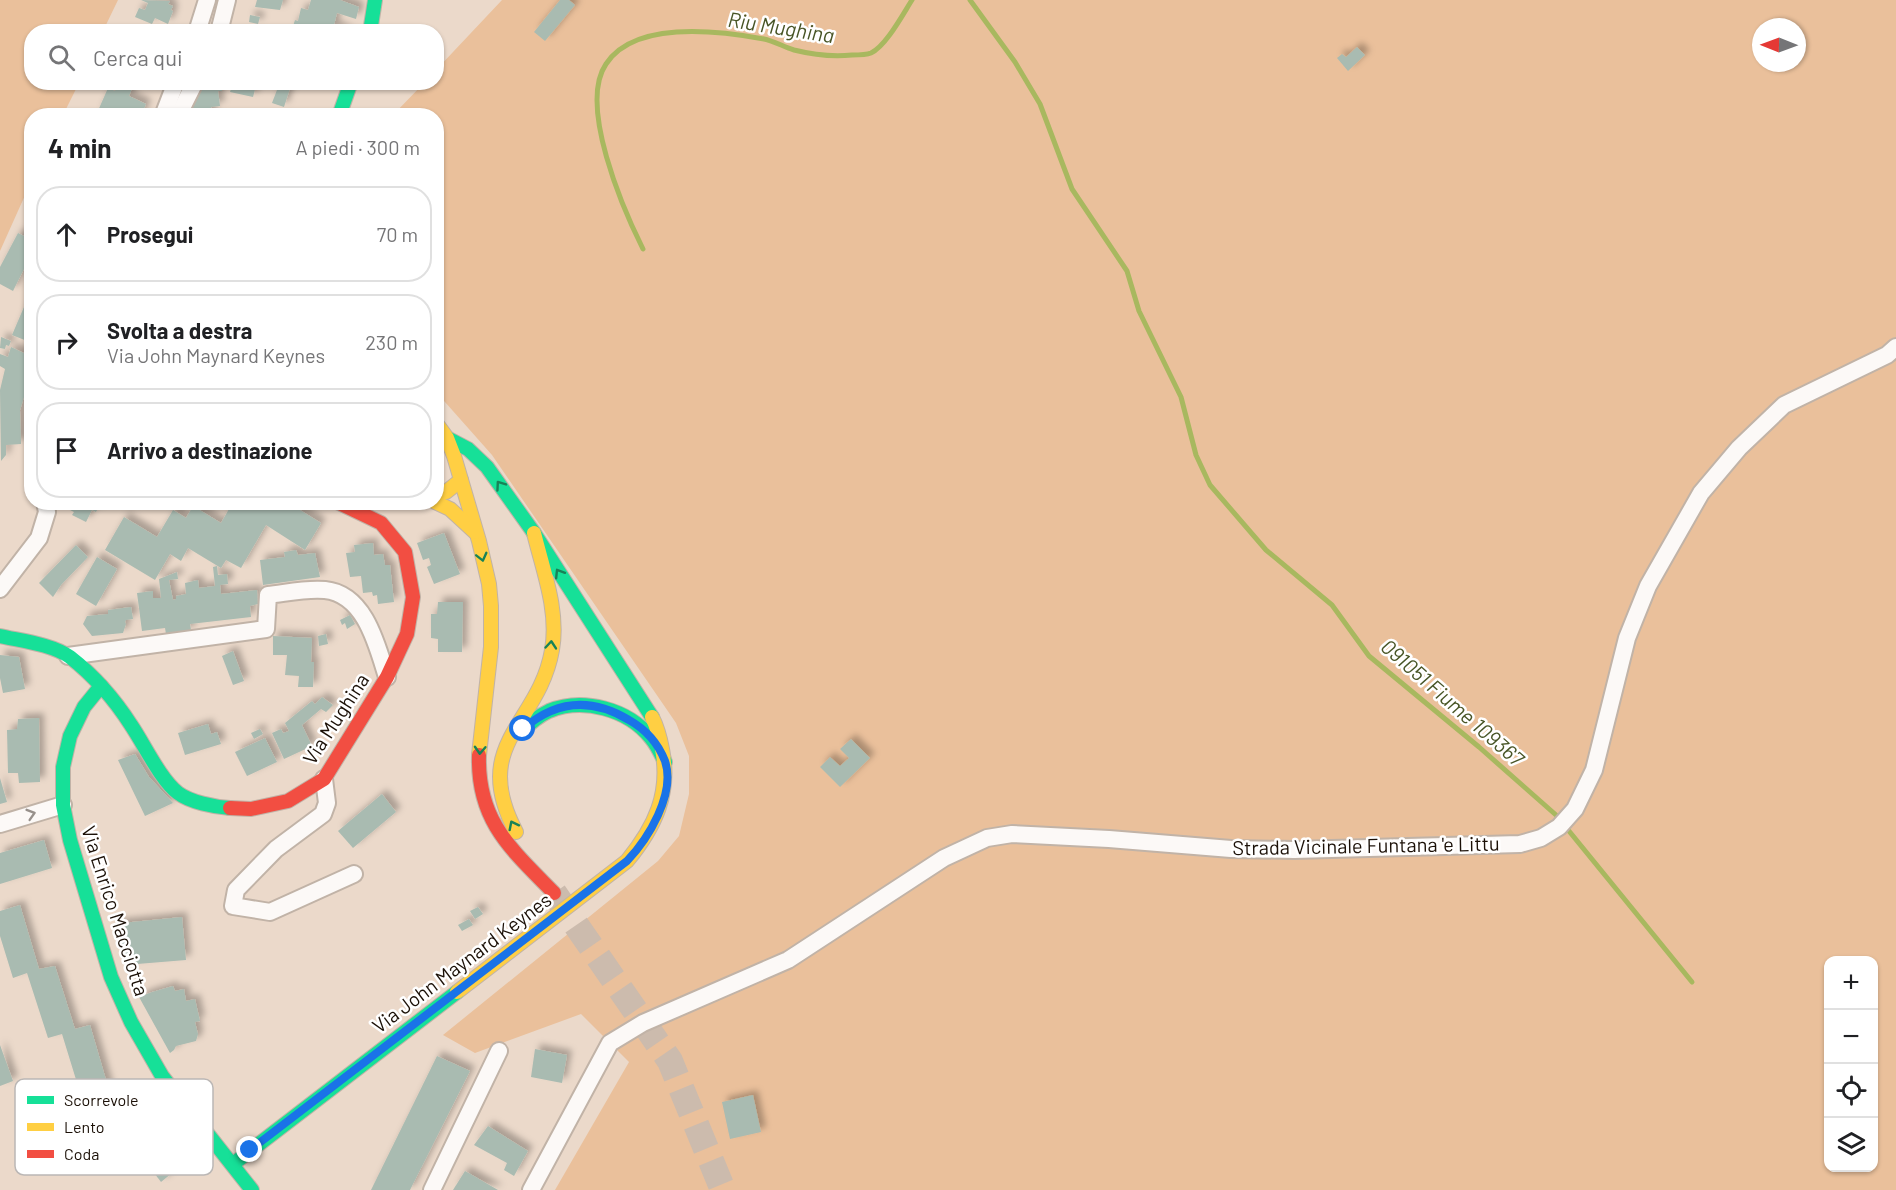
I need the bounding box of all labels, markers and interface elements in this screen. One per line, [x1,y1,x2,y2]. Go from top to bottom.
water label: Riu Mughina [726,6,836,47]
north arrow [1752,18,1806,72]
search box [24,24,444,90]
icon: search [45,41,78,74]
text: Cerca qui [93,44,183,70]
text: 4 min [48,132,112,163]
text: A piedi · 300 m [295,135,420,159]
icon: ahead [50,218,83,251]
text: Prosegui [107,221,193,247]
text: 70 m [377,222,418,246]
text: Svolta a destra [107,317,252,343]
icon: right [50,326,83,359]
text: 230 m [365,330,418,354]
text: Via John Maynard Keynes [107,343,325,367]
icon: arrive [50,434,83,467]
text: Arrivo a destinazione [107,437,313,463]
one-way arrow [496,481,507,492]
one-way arrow [474,551,487,561]
one-way arrow [554,569,566,579]
water label: 091051 Fiume 109367 [1377,633,1530,771]
one-way arrow [544,641,557,650]
street label: Via Mughina [297,668,373,768]
route start [509,715,535,741]
one-way arrow [474,745,487,754]
one-way arrow [26,809,36,821]
one-way arrow [508,821,520,832]
street label: Via Enrico Macciotta [77,823,155,999]
street label: Strada Vicinale Funtana 'e Littu [1232,831,1500,859]
street label: Via John Maynard Keynes [367,887,556,1037]
map controls [1824,956,1878,1172]
button: + [1824,956,1878,1010]
button: − [1824,1010,1878,1064]
button: locate [1824,1064,1878,1118]
legend [15,1079,213,1175]
text: Scorrevole [64,1090,138,1109]
text: Lento [64,1117,105,1136]
button: layers [1824,1118,1878,1172]
route end [236,1136,262,1162]
text: Coda [64,1144,99,1163]

